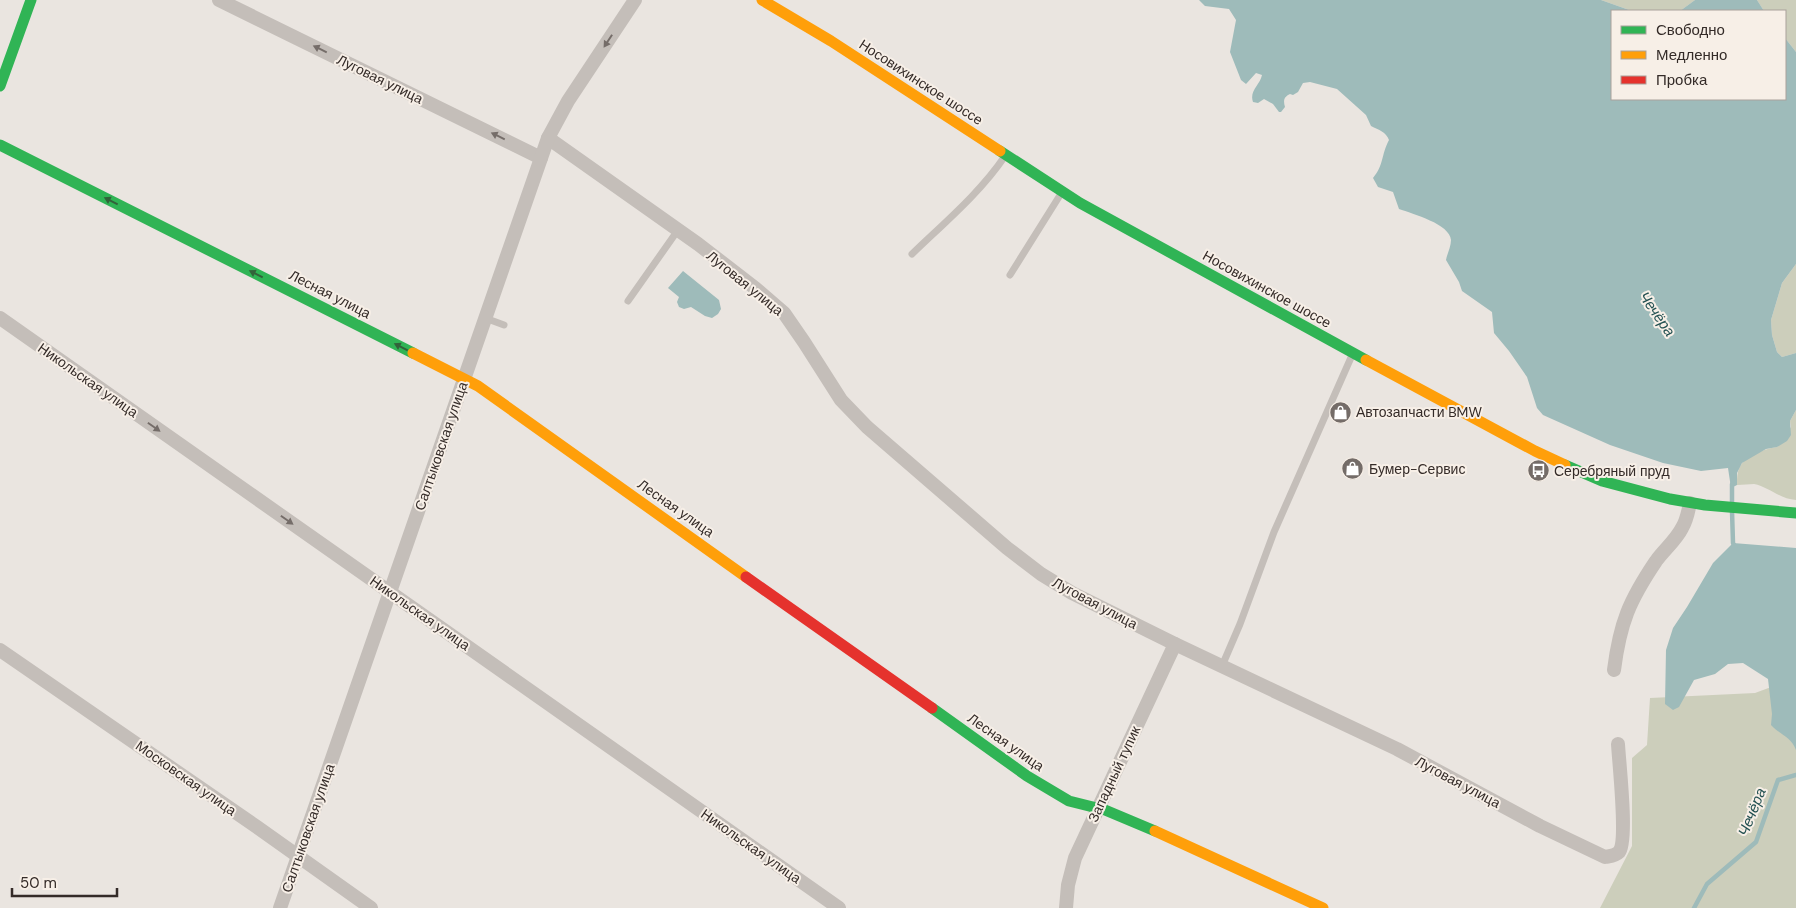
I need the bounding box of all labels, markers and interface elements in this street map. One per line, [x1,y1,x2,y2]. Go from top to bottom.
legend [1611,10,1786,100]
text: Свободно [1656,20,1725,40]
one-way arrow [604,34,613,47]
street label: Носовихинское шоссе [856,35,986,129]
one-way arrow [313,45,327,53]
text: Медленно [1656,45,1727,65]
street label: Луговая улица [334,50,426,108]
text: Пробка [1656,70,1708,90]
one-way arrow [490,132,505,140]
one-way arrow [104,197,118,205]
street label: Луговая улица [703,246,787,320]
street label: Носовихинское шоссе [1200,246,1335,332]
street label: Лесная улица [286,266,374,322]
one-way arrow [249,270,263,278]
water label: Чечёра [1634,288,1680,340]
street label: Никольская улица [34,339,142,421]
one-way arrow [394,343,409,351]
street label: Салтыковская улица [411,379,472,513]
shop icon: Автозапчасти BMW [1328,400,1352,424]
place label: Автозапчасти BMW [1356,403,1482,421]
one-way arrow [148,422,161,432]
shop icon: Бумер-Сервис [1341,457,1365,481]
bus stop icon: Серебряный пруд [1526,459,1550,483]
place label: Бумер-Сервис [1369,460,1465,478]
place label: Серебряный пруд [1554,462,1670,480]
street label: Лесная улица [634,475,718,541]
one-way arrow [281,515,294,525]
street label: Никольская улица [366,572,474,654]
street label: Луговая улица [1049,573,1141,633]
street label: Лесная улица [964,709,1048,775]
street label: Западный тупик [1084,722,1145,825]
street label: Московская улица [132,737,240,820]
street label: Луговая улица [1412,752,1504,812]
street label: Салтыковская улица [278,761,339,895]
water label: Чечёра [1733,785,1771,839]
street label: Никольская улица [697,805,805,887]
scale bar [12,866,118,898]
text: 50 m [20,873,57,893]

